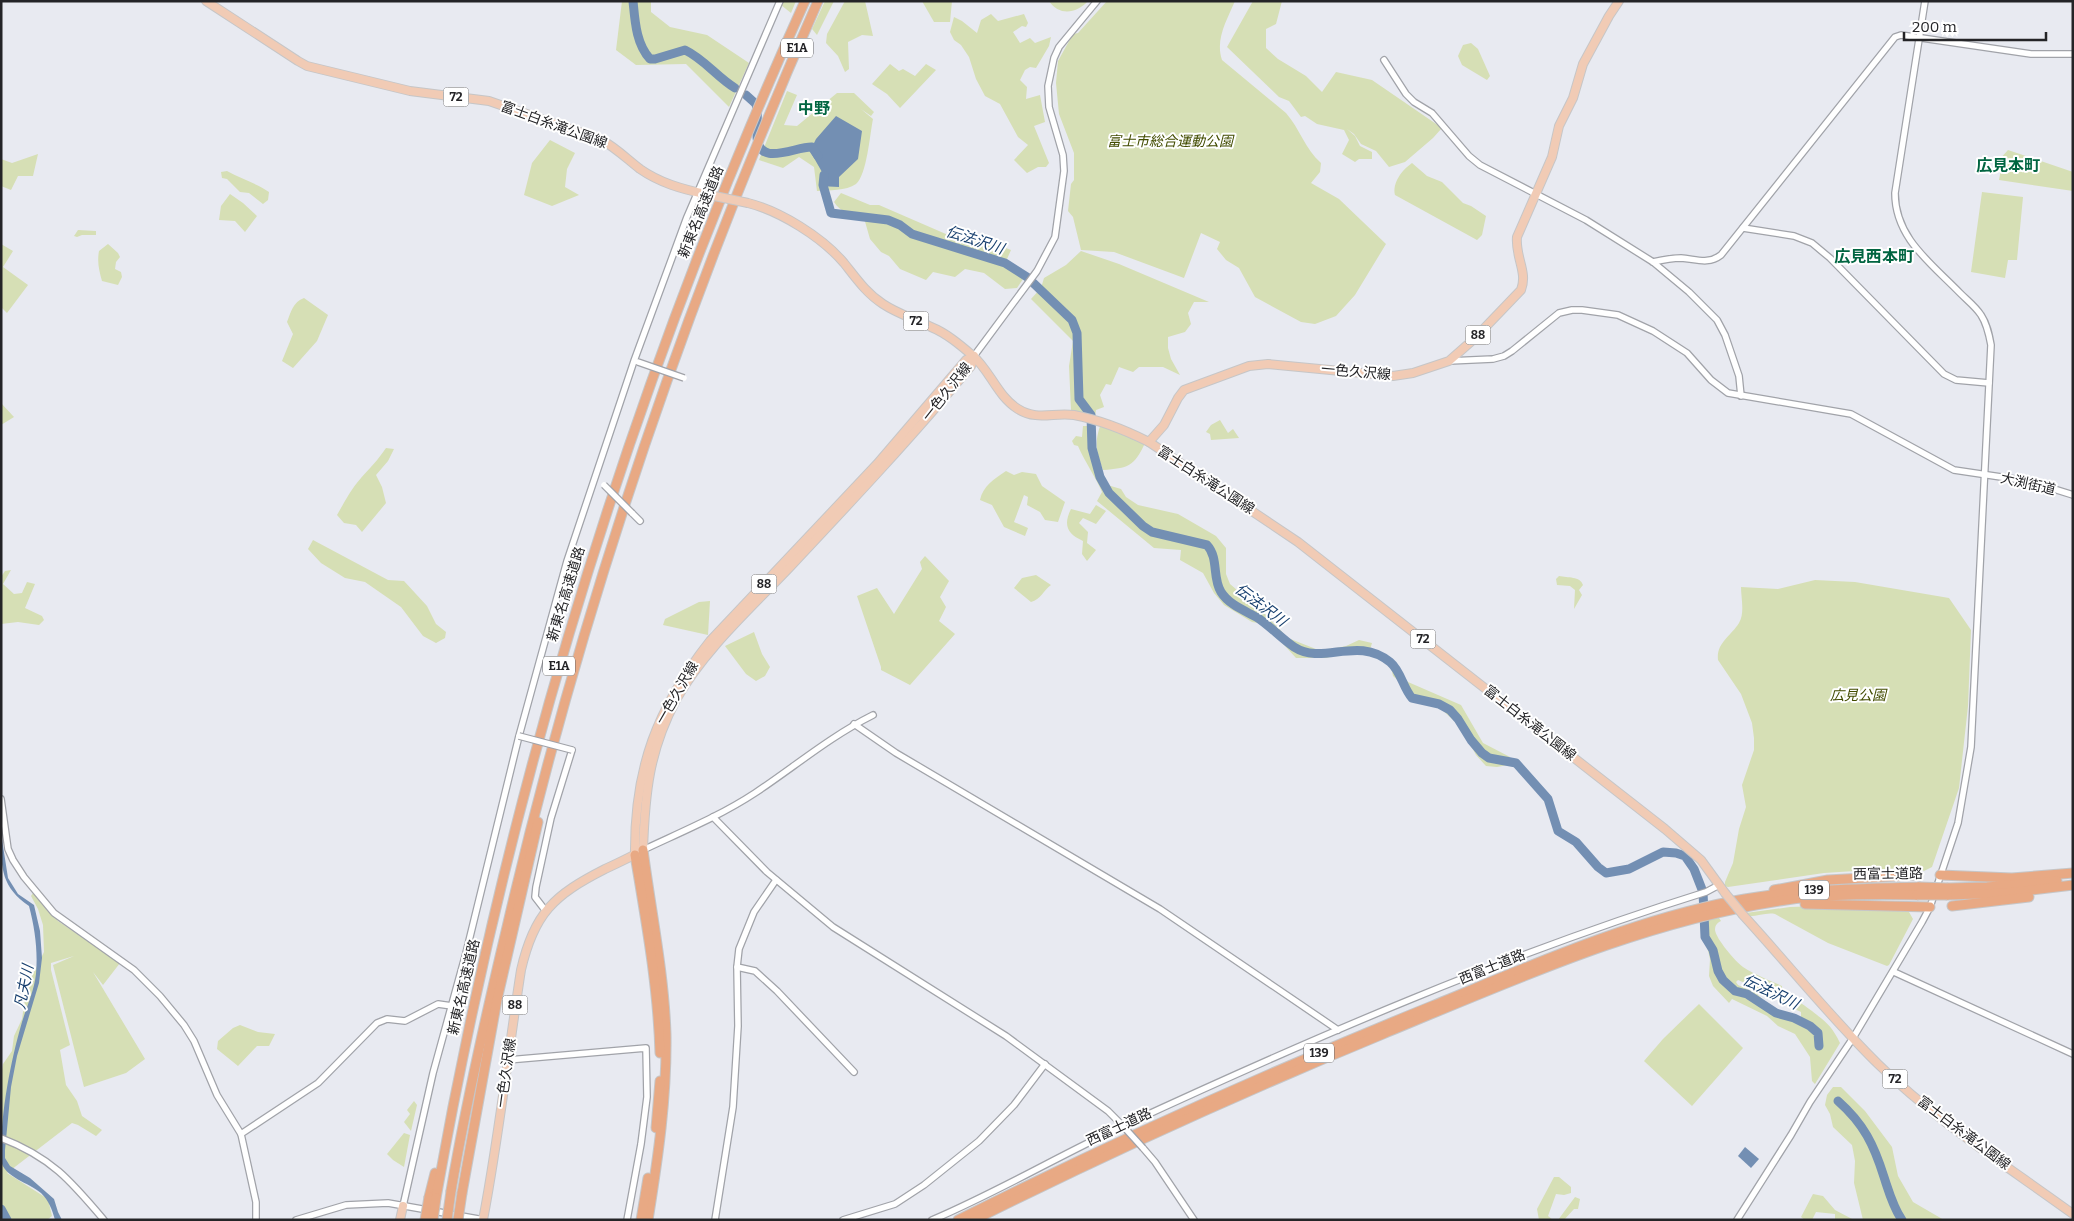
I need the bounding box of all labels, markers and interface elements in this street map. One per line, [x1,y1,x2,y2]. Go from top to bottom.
scale bar [1904,10,2046,42]
text: 200 m [1912,18,1957,36]
road number: E1A [781,38,813,58]
road number: 72 [444,88,468,106]
street label: 富士白糸滝公園線 [498,98,610,152]
district label: 中野 [798,99,830,118]
park label: 富士市総合運動公園 [1107,133,1235,150]
district label: 広見本町 [1976,156,2040,175]
street label: 新東名高速道路 [675,163,727,261]
water label: 伝法沢川 [944,222,1008,258]
district label: 広見西本町 [1834,247,1914,266]
road number: 72 [904,312,928,331]
road number: 88 [1466,326,1490,344]
street label: 一色久沢線 [919,359,975,425]
street label: 一色久沢線 [1320,360,1392,384]
street label: 富士白糸滝公園線 [1154,442,1258,518]
street label: 大渕街道 [1999,469,2057,499]
street label: 新東名高速道路 [544,545,588,643]
road number: 88 [752,574,776,594]
water label: 伝法沢川 [1232,580,1292,631]
road number: 72 [1410,630,1436,648]
road number: E1A [543,656,575,676]
street label: 一色久沢線 [652,658,702,728]
street label: 富士白糸滝公園線 [1481,682,1579,764]
park label: 広見公園 [1830,687,1888,704]
street label: 西富士道路 [1853,865,1923,883]
road number: 139 [1799,880,1829,900]
street label: 新東名高速道路 [445,937,483,1037]
street label: 西富士道路 [1456,946,1528,988]
water label: 凡夫川 [11,961,38,1011]
water label: 伝法沢川 [1740,971,1804,1014]
road number: 88 [502,996,528,1014]
street label: 一色久沢線 [493,1037,519,1109]
road number: 139 [1304,1044,1334,1062]
road number: 72 [1882,1070,1908,1088]
street label: 富士白糸滝公園線 [1914,1093,2014,1173]
street label: 西富士道路 [1084,1105,1154,1149]

